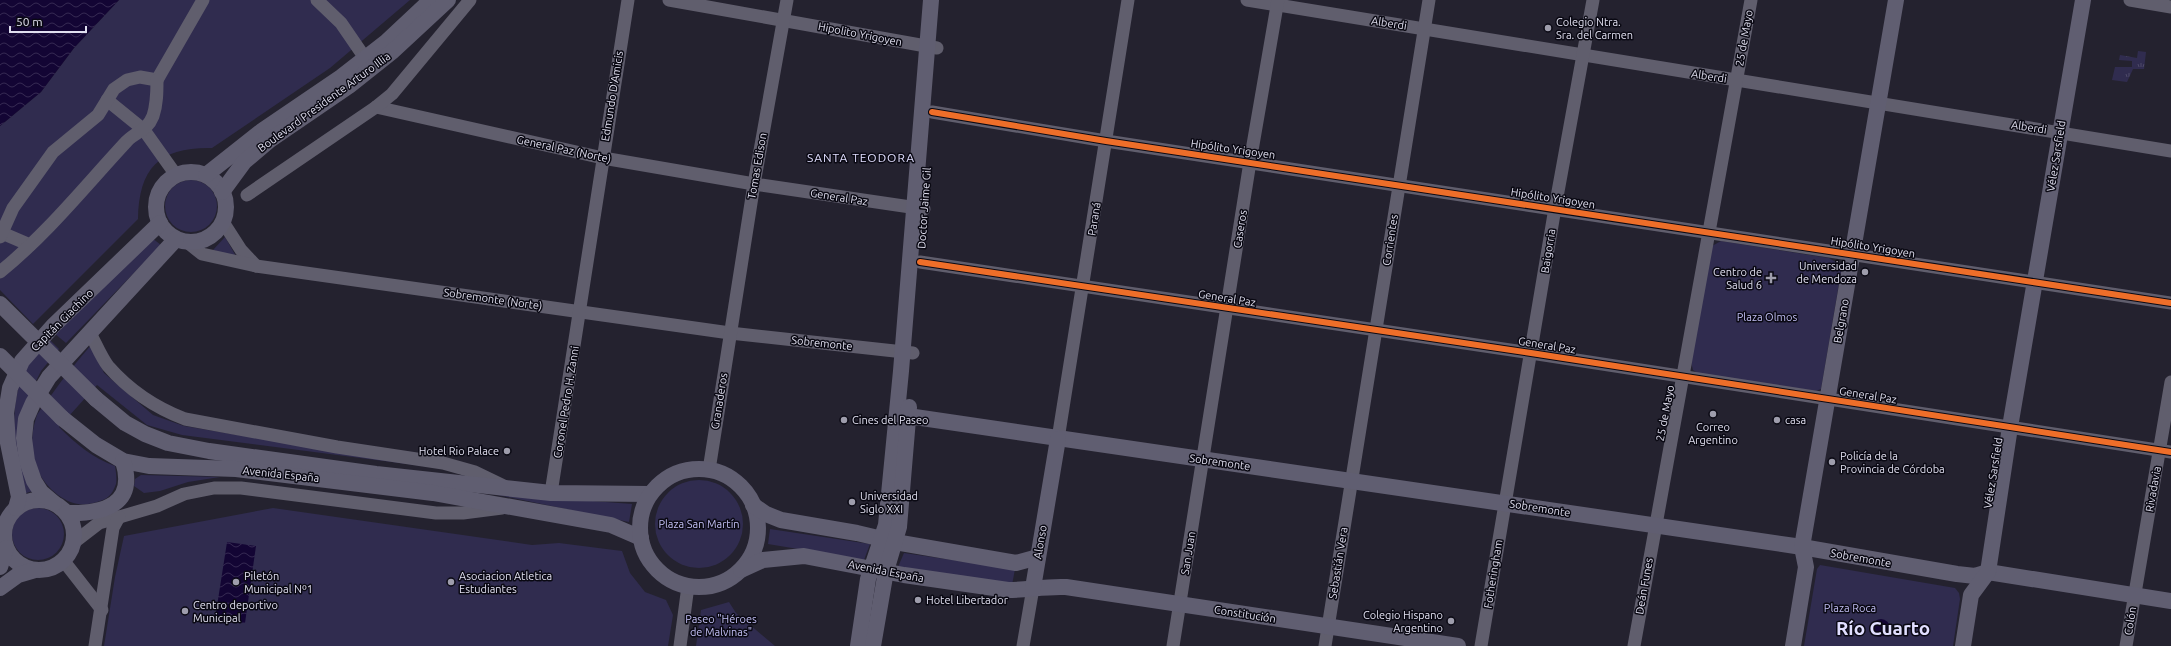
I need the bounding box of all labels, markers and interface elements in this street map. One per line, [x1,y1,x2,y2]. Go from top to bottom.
scale bar [10,8,86,34]
street label: 25 de Mayo [1733,9,1755,67]
street label: Alberdi [1370,14,1408,32]
text: 50 m [16,15,43,28]
place label: Colegio Ntra. Sra. del Carmen [1556,16,1633,41]
street label: Hipolito Yrigoyen [817,20,903,48]
marker: Colegio Ntra. Sra. del Carmen [1543,23,1553,33]
street label: Boulevard Presidente Arturo Illia [255,50,393,154]
street label: Edmundo D'Amicis [599,50,625,142]
street label: Alberdi [1690,67,1728,85]
street label: Alberdi [2010,118,2048,136]
street label: Vélez Sarsfield [2044,120,2068,192]
street label: Tomas Edison [745,132,769,200]
street label: General Paz (Norte) [515,133,612,166]
street label: Hipólito Yrigoyen [1190,137,1276,161]
district label: SANTA TEODORA [807,151,915,164]
street label: Doctor Jaime Gil [915,167,933,249]
street label: Hipólito Yrigoyen [1510,185,1596,211]
street label: General Paz [809,187,869,207]
street label: Paraná [1085,201,1103,237]
street label: Caseros [1231,209,1249,249]
street label: Corrientes [1380,213,1400,266]
street label: Baigorria [1539,228,1557,274]
street label: Hipólito Yrigoyen [1830,234,1916,260]
place label: Universidad de Mendoza [1797,260,1857,285]
place label: Centro de Salud 6 [1713,266,1762,291]
marker: Universidad de Mendoza [1860,267,1870,277]
marker: Centro de Salud 6 [1765,272,1777,284]
street label: Sobremonte (Norte) [443,286,543,313]
street label: Capitán Giachino [29,287,95,353]
street label: General Paz [1197,288,1257,308]
street label: Belgrano [1831,298,1851,344]
park label: Plaza Olmos [1737,311,1797,323]
street label: Sobremonte [791,334,853,352]
street label: General Paz [1517,335,1577,355]
street label: Coronel Pedro H. Zanni [551,345,581,459]
street label: Granaderos [709,372,729,430]
street label: 25 de Mayo [1654,384,1676,442]
street label: General Paz [1838,385,1898,405]
marker: Correo Argentino [1708,409,1718,419]
place label: Cines del Paseo [852,414,928,426]
place label: casa [1785,414,1806,426]
marker: Cines del Paseo [839,415,849,425]
marker: casa [1772,415,1782,425]
place label: Correo Argentino [1688,421,1738,446]
street label: Vélez Sarsfield [1981,437,2005,509]
place label: Hotel Rio Palace [419,445,499,457]
marker: Hotel Rio Palace [502,446,512,456]
place label: Policía de la Provincia de Córdoba [1840,450,1945,475]
street label: Sobremonte [1189,452,1251,472]
marker: Policía de la Provincia de Córdoba [1827,457,1837,467]
street label: Avenida España [242,464,320,484]
street label: Rivadavia [2143,465,2163,513]
place label: Universidad Siglo XXI [860,490,918,515]
marker: Universidad Siglo XXI [847,497,857,507]
street label: Sobremonte [1509,497,1571,519]
park label: Plaza San Martín [658,518,740,530]
street label: Alonso [1031,524,1049,560]
street label: Sebastián Vera [1326,526,1350,600]
street label: San Juan [1179,530,1197,576]
street label: Fotheringham [1482,539,1504,609]
street label: Sobremonte [1830,547,1892,569]
street label: Deán Funes [1633,557,1655,615]
street label: Avenida España [847,558,925,584]
place label: Piletón Municipal Nº1 [244,570,313,595]
place label: Asociacion Atletica Estudiantes [459,570,552,595]
marker: Piletón Municipal Nº1 [231,577,241,587]
marker: Asociacion Atletica Estudiantes [446,577,456,587]
place label: Hotel Libertador [926,594,1009,606]
marker: Hotel Libertador [913,595,923,605]
place label: Centro deportivo Municipal [193,599,278,624]
park label: Plaza Roca [1824,602,1876,614]
street label: Constitución [1213,603,1277,625]
marker: Centro deportivo Municipal [180,606,190,616]
street label: Colón [2122,606,2138,636]
place label: Colegio Hispano Argentino [1363,609,1443,634]
park label: Paseo "Héroes de Malvinas" [685,613,757,638]
marker: Colegio Hispano Argentino [1446,616,1456,626]
district label: Río Cuarto [1836,617,1930,639]

